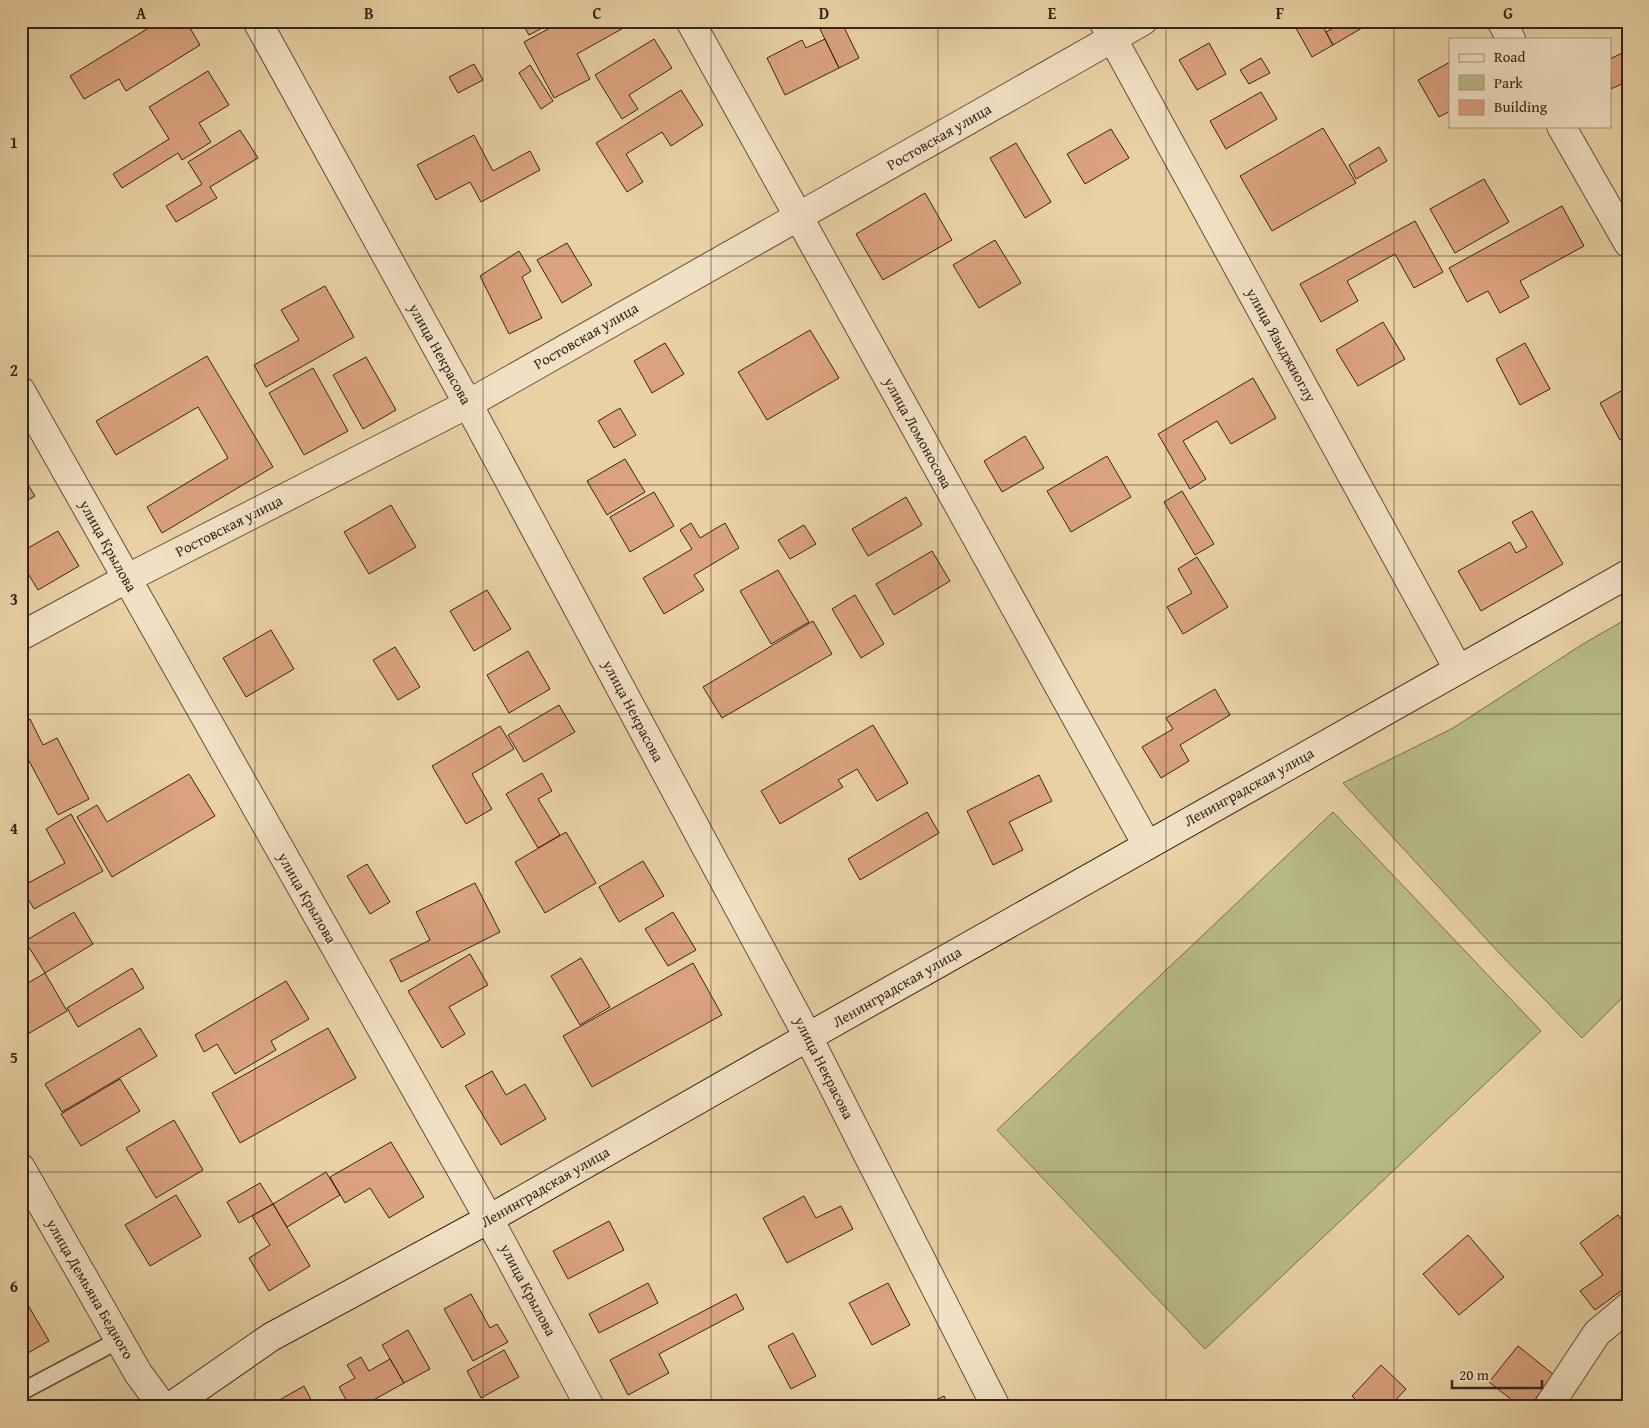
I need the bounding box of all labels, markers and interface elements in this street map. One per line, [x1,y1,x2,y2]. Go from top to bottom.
text: A [136,1,147,25]
text: B [364,1,374,25]
text: C [592,1,602,25]
text: D [819,1,829,25]
text: E [1048,1,1057,25]
text: F [1276,1,1284,25]
text: G [1503,1,1513,25]
legend [1449,38,1612,128]
text: Road [1494,46,1525,67]
text: Park [1494,72,1523,93]
text: Building [1494,96,1548,117]
street label: Ростовская улица [883,98,996,175]
text: 1 [10,130,18,154]
street label: улица Языджиоглу [1241,283,1322,406]
street label: Ростовская улица [530,297,643,374]
street label: улица Некрасова [403,299,477,409]
text: 2 [10,358,18,382]
street label: улица Ломоносова [879,372,958,493]
street label: Ростовская улица [172,489,287,562]
street label: улица Крылова [74,495,143,596]
text: 3 [10,587,18,611]
street label: улица Некрасова [597,655,670,766]
street label: Ленинградская улица [1180,742,1318,831]
text: 4 [10,816,18,840]
street label: улица Крылова [272,847,342,948]
street label: Ленинградская улица [828,941,966,1032]
street label: улица Некрасова [789,1012,860,1123]
text: 5 [10,1045,18,1069]
street label: Ленинградская улица [476,1141,614,1232]
street label: улица Демьяна Бедного [41,1214,139,1363]
street label: улица Крылова [495,1239,562,1340]
text: 6 [10,1274,18,1298]
scale bar [1452,1358,1542,1390]
text: 20 m [1459,1364,1490,1385]

